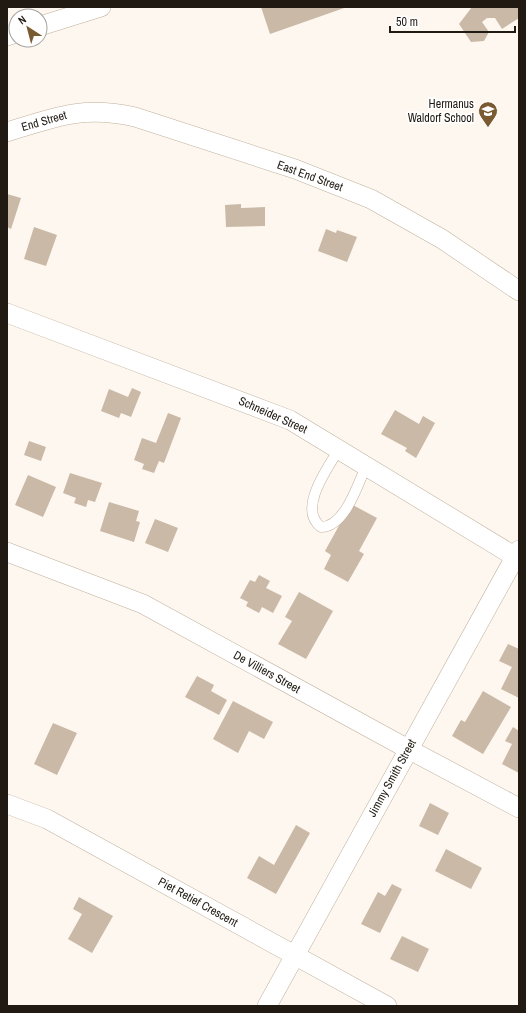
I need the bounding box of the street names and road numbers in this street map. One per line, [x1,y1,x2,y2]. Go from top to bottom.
street label: End Street [19,107,69,135]
street label: East End Street [275,157,345,195]
street label: Schneider Street [236,393,310,437]
street label: De Villiers Street [231,647,304,697]
street label: Jimmy Smith Street [364,736,420,820]
street label: Piet Retief Crescent [155,874,241,931]

